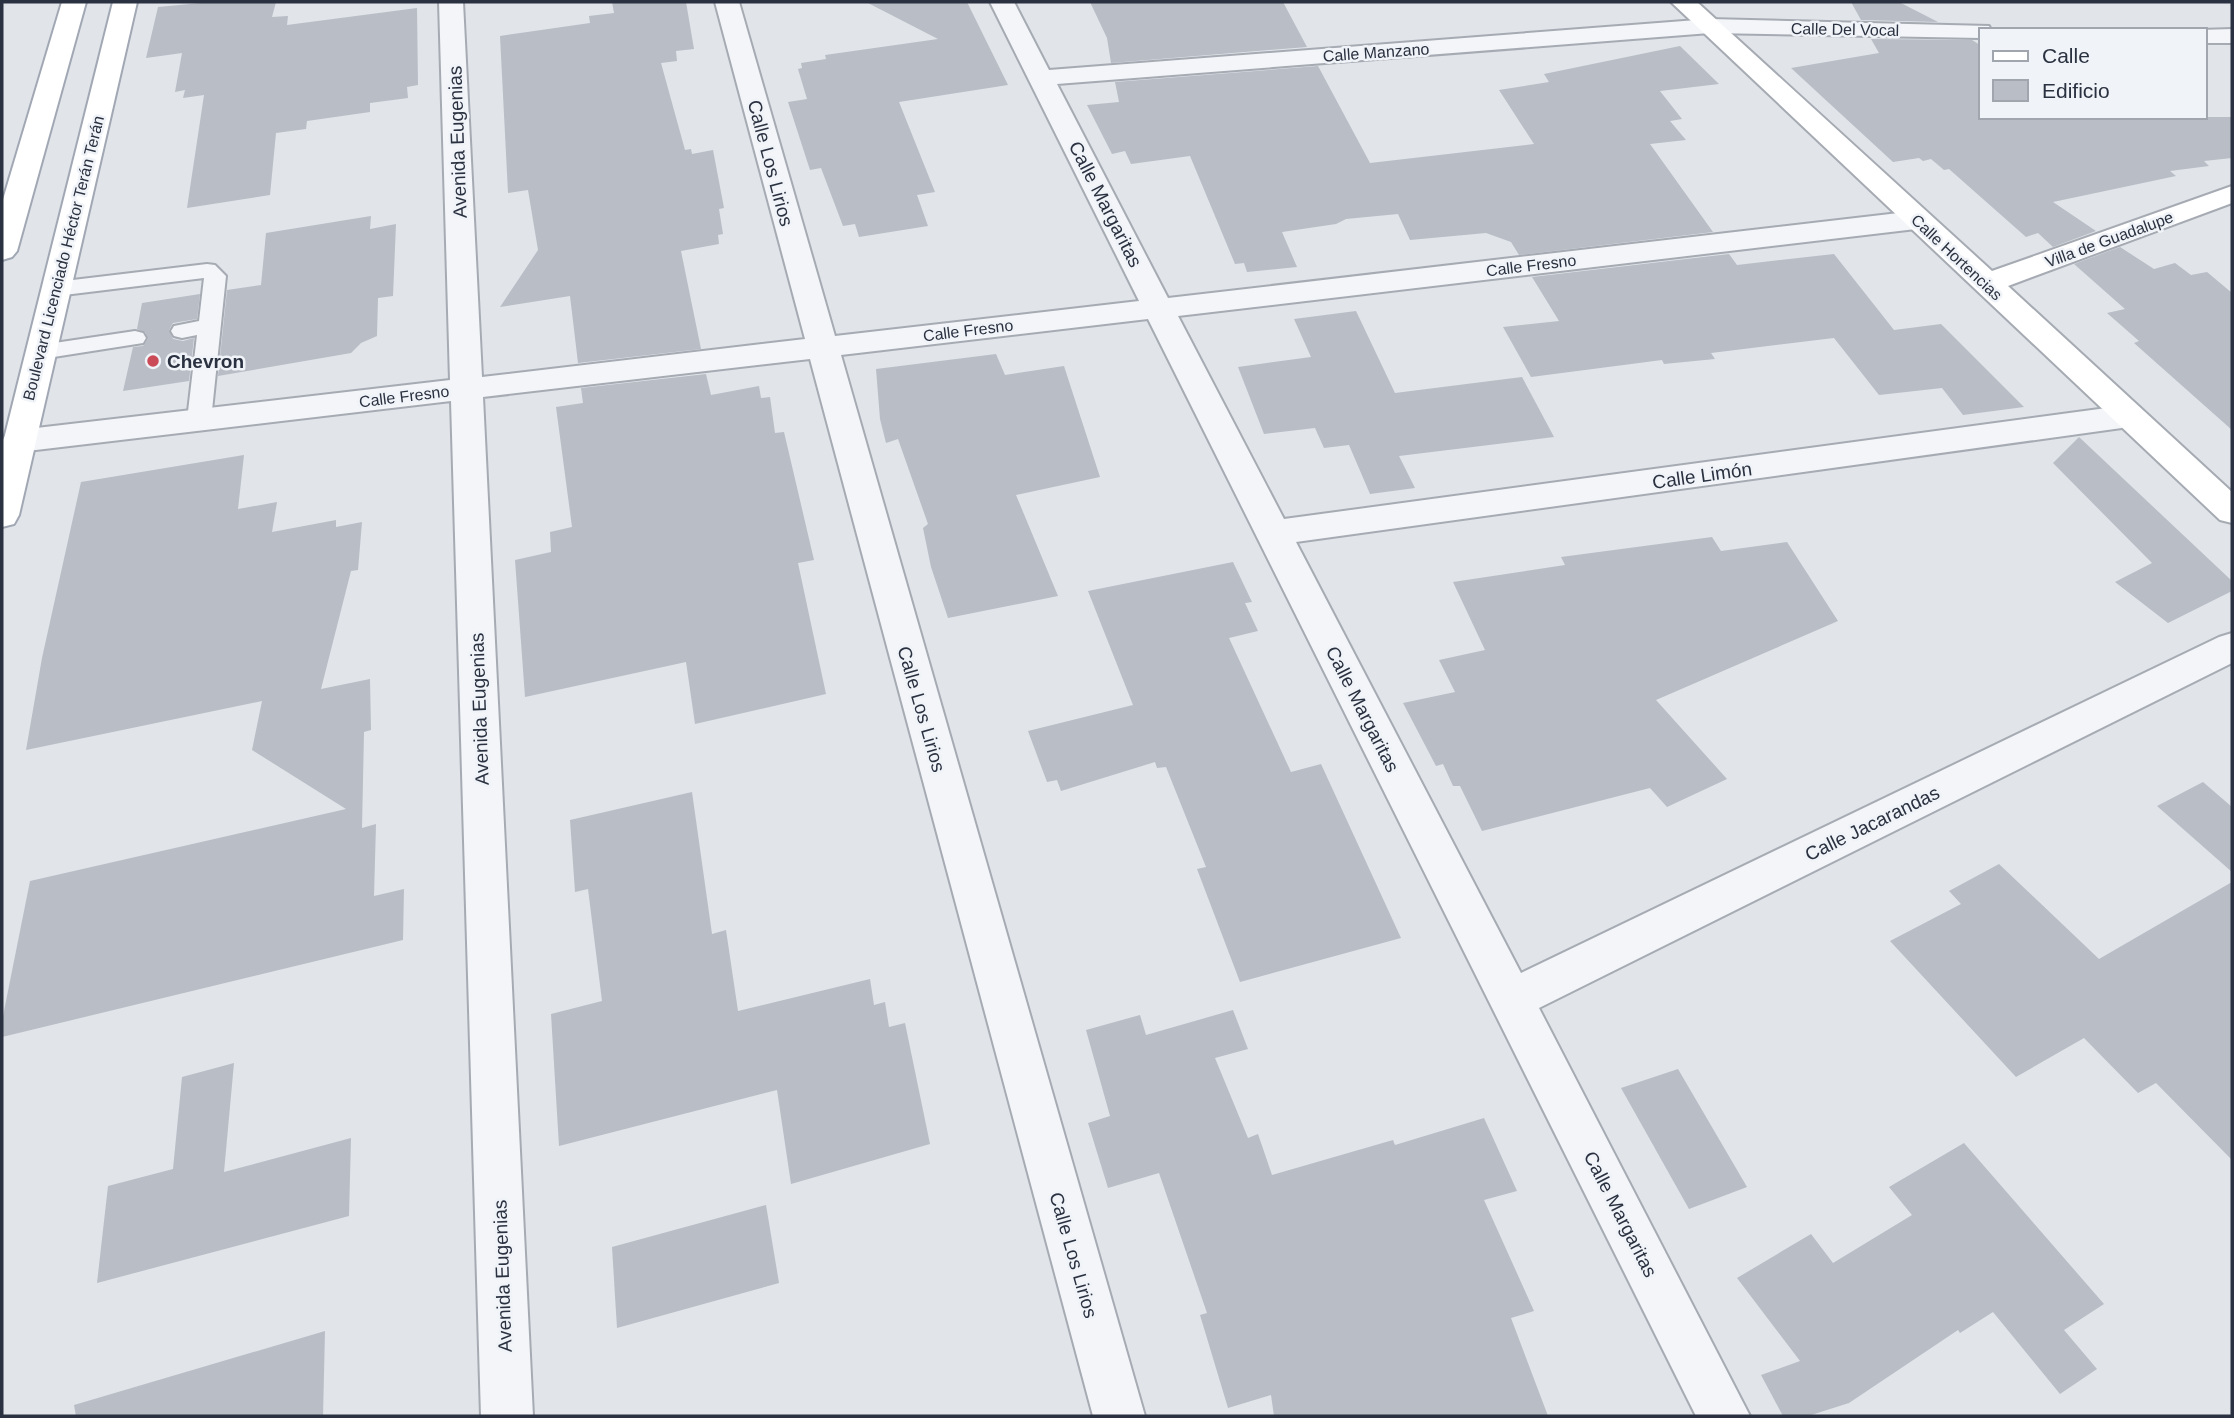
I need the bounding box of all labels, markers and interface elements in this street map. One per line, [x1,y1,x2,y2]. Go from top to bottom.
street label: Calle Del Vocal [1791,20,1899,39]
legend [1979,28,2206,119]
street label: Calle Manzano [1322,40,1430,65]
text: Calle [2042,44,2090,67]
street label: Avenida Eugenias [444,65,471,219]
text: Edificio [2042,79,2110,102]
street label: Calle Los Lirios [744,98,797,229]
street label: Boulevard Licenciado Héctor Terán Terán [20,114,107,402]
street label: Calle Margaritas [1065,138,1146,271]
street label: Villa de Guadalupe [2043,208,2176,271]
street label: Calle Hortencias [1908,211,2005,304]
street label: Calle Fresno [1485,252,1577,279]
street label: Calle Fresno [922,317,1014,344]
place label: Chevron [167,351,244,372]
marker: Chevron [145,353,161,369]
street label: Calle Fresno [358,383,450,410]
street label: Calle Limón [1651,458,1753,493]
street label: Avenida Eugenias [466,632,493,786]
street label: Calle Margaritas [1322,643,1403,776]
street label: Calle Los Lirios [894,644,950,774]
street label: Calle Jacarandas [1802,782,1943,865]
street label: Calle Margaritas [1580,1148,1661,1281]
street label: Calle Los Lirios [1046,1190,1102,1320]
street label: Avenida Eugenias [489,1199,516,1353]

